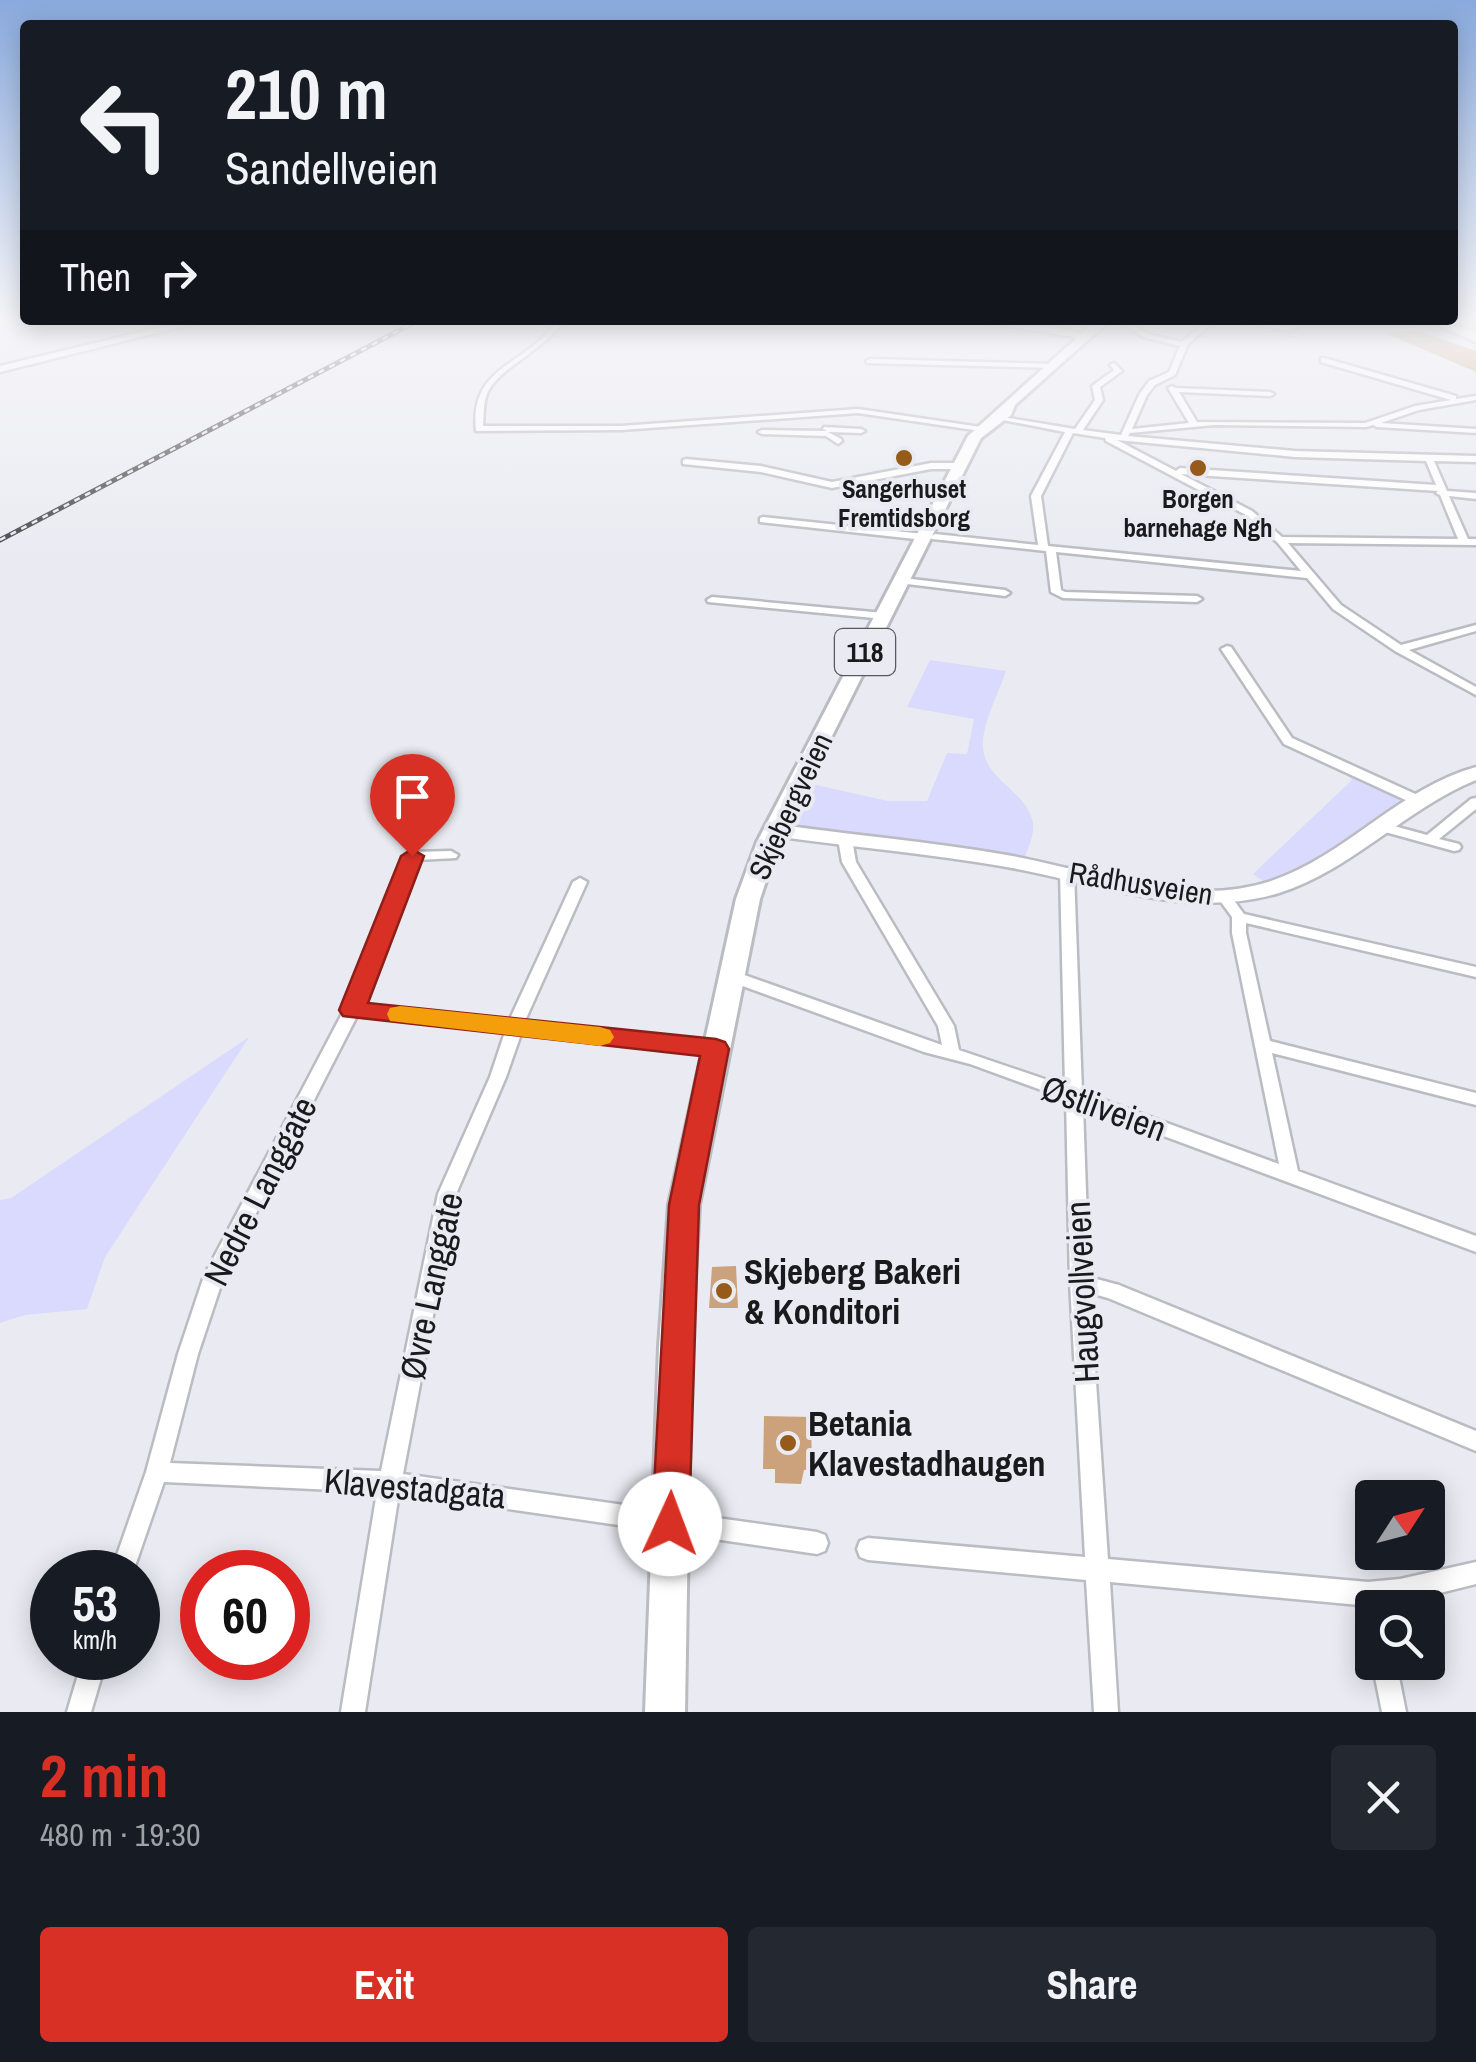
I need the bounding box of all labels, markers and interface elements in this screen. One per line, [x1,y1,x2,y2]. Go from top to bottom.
text: 210 m [225,47,388,141]
icon: left [60,60,190,190]
text: Sandellveien [225,137,438,198]
icon: right [151,250,206,305]
text: Then [60,252,131,303]
marker: Sangerhuset Fremtidsborg [893,447,915,469]
marker: Borgen barnehage Ngh [1187,457,1209,479]
place label: Sangerhuset Fremtidsborg [838,472,971,535]
place label: Borgen barnehage Ngh [1123,482,1273,545]
road number: 118 [835,629,895,675]
street label: Skjebergveien [739,726,841,886]
pin [370,754,455,857]
icon: arrive [385,769,440,824]
street label: Rådhusveien [1066,852,1216,914]
street label: Østliveien [1035,1064,1173,1152]
street label: Nedre Langgate [192,1089,328,1293]
street label: Øvre Langgate [388,1188,474,1384]
street label: Haugvollveien [1054,1200,1110,1384]
place label: Skjeberg Bakeri & Konditori [744,1248,961,1335]
marker: Skjeberg Bakeri & Konditori [713,1280,735,1302]
place label: Betania Klavestadhaugen [808,1400,1046,1487]
marker: Betania Klavestadhaugen [777,1432,799,1454]
street label: Klavestadgata [322,1457,508,1519]
position arrow [618,1472,722,1576]
north arrow [1355,1480,1445,1570]
map controls [1355,1480,1445,1680]
speed limit sign: 60 [180,1550,310,1680]
text: 53 [72,1569,118,1637]
button: search [1355,1590,1445,1680]
text: km/h [73,1623,117,1657]
text: 2 min [40,1735,169,1816]
button: close [1331,1745,1436,1850]
text: 480 m · 19:30 [40,1813,200,1856]
button: Exit [40,1927,728,2042]
button: Share [748,1927,1436,2042]

